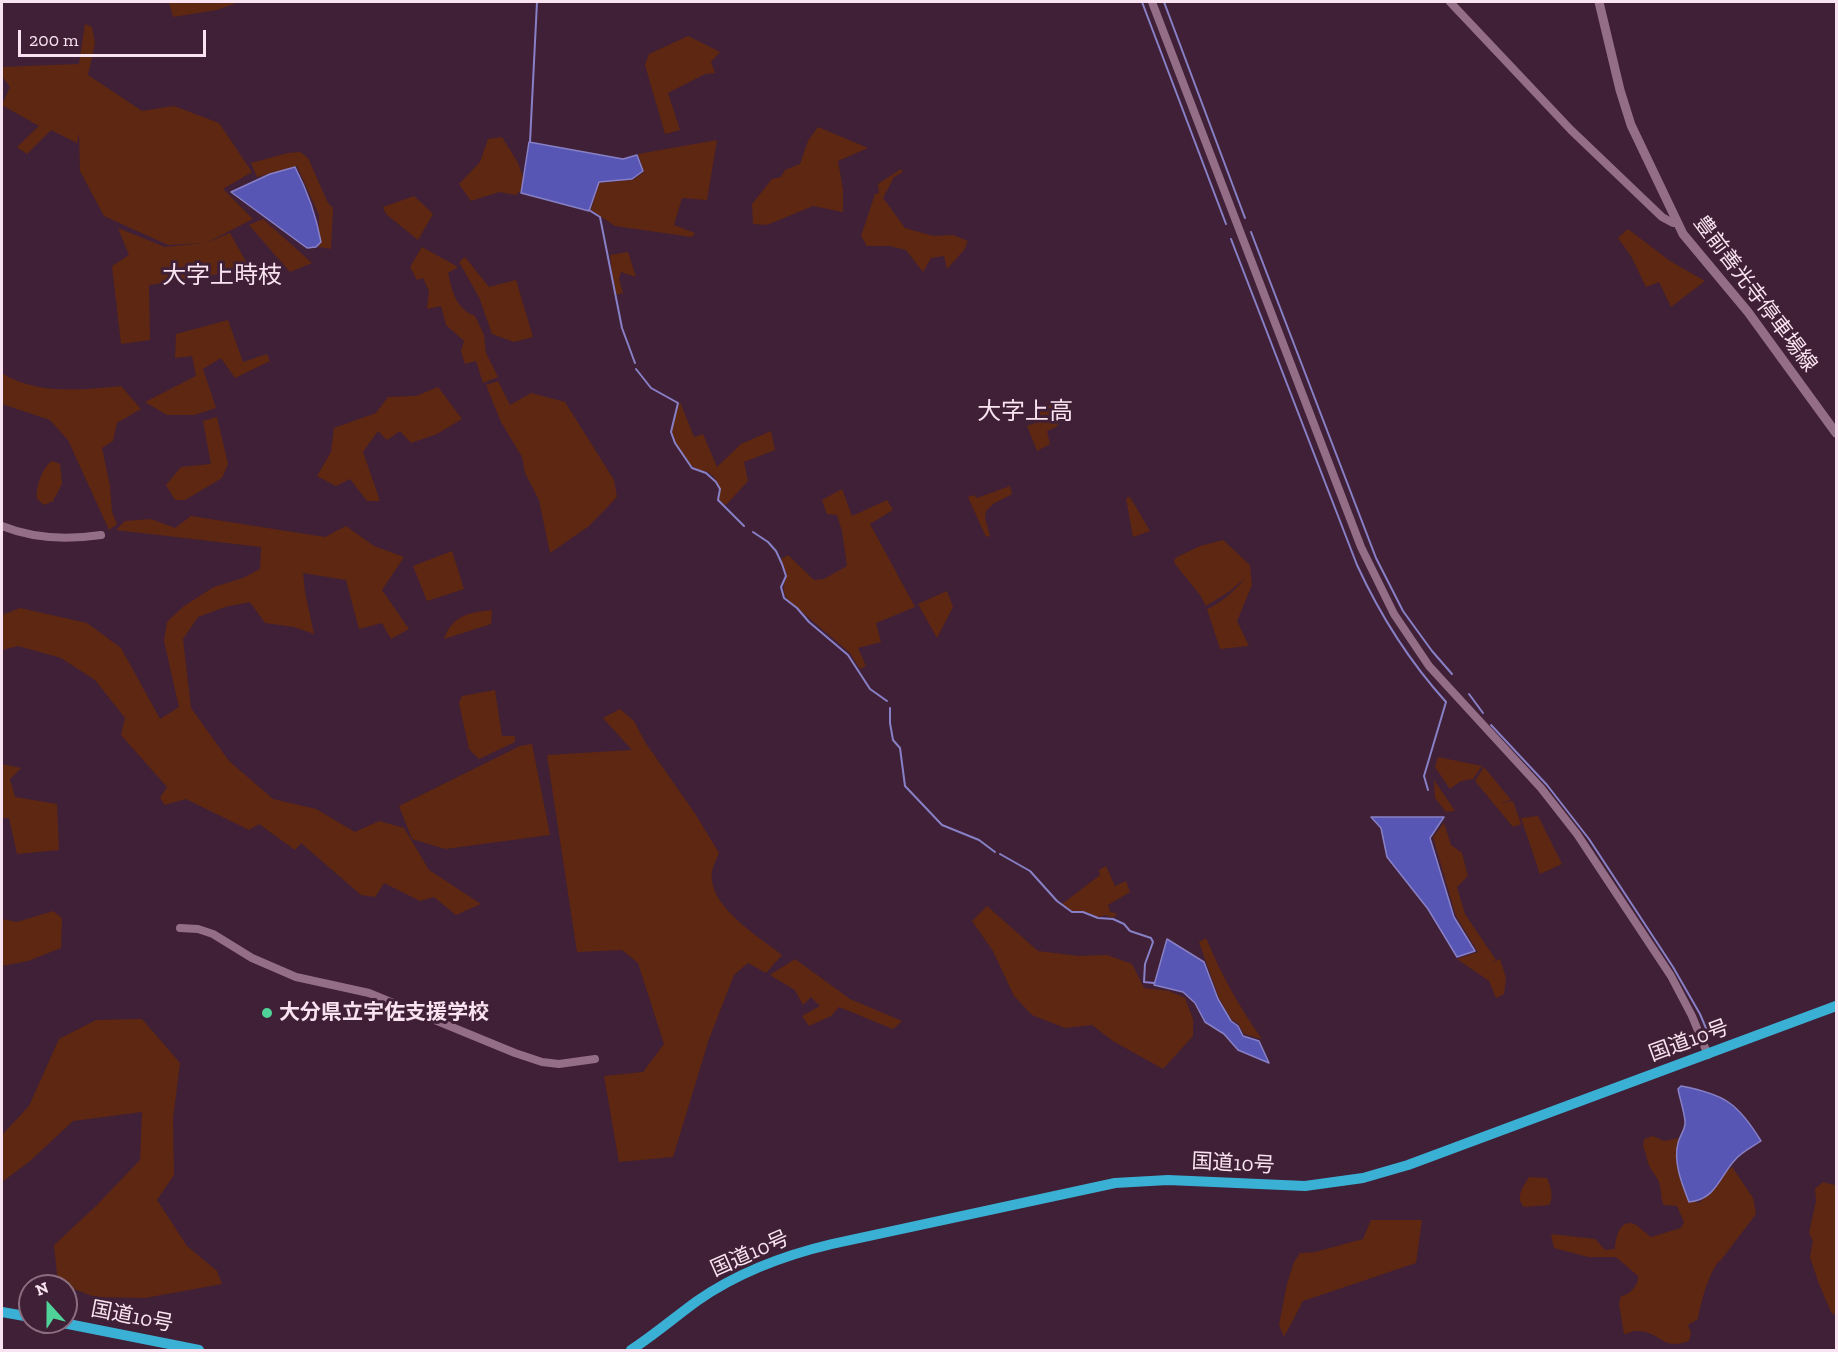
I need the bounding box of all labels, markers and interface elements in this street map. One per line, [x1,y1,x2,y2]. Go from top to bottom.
scale bar [21,18,208,56]
text: 200 m [29,29,79,51]
street label: 豊前善光寺停車場線 [1688,211,1822,377]
district label: 大字上時枝 [162,262,282,290]
district label: 大字上高 [977,398,1073,426]
place label: 大分県立宇佐支援学校 [279,1000,489,1026]
marker: 大分県立宇佐支援学校 [260,1006,274,1020]
street label: 国道10号 [1646,1015,1732,1067]
street label: 国道10号 [1191,1149,1275,1179]
street label: 国道10号 [707,1226,793,1282]
north arrow [18,1274,78,1334]
text: N [33,1278,51,1300]
street label: 国道10号 [89,1297,175,1337]

